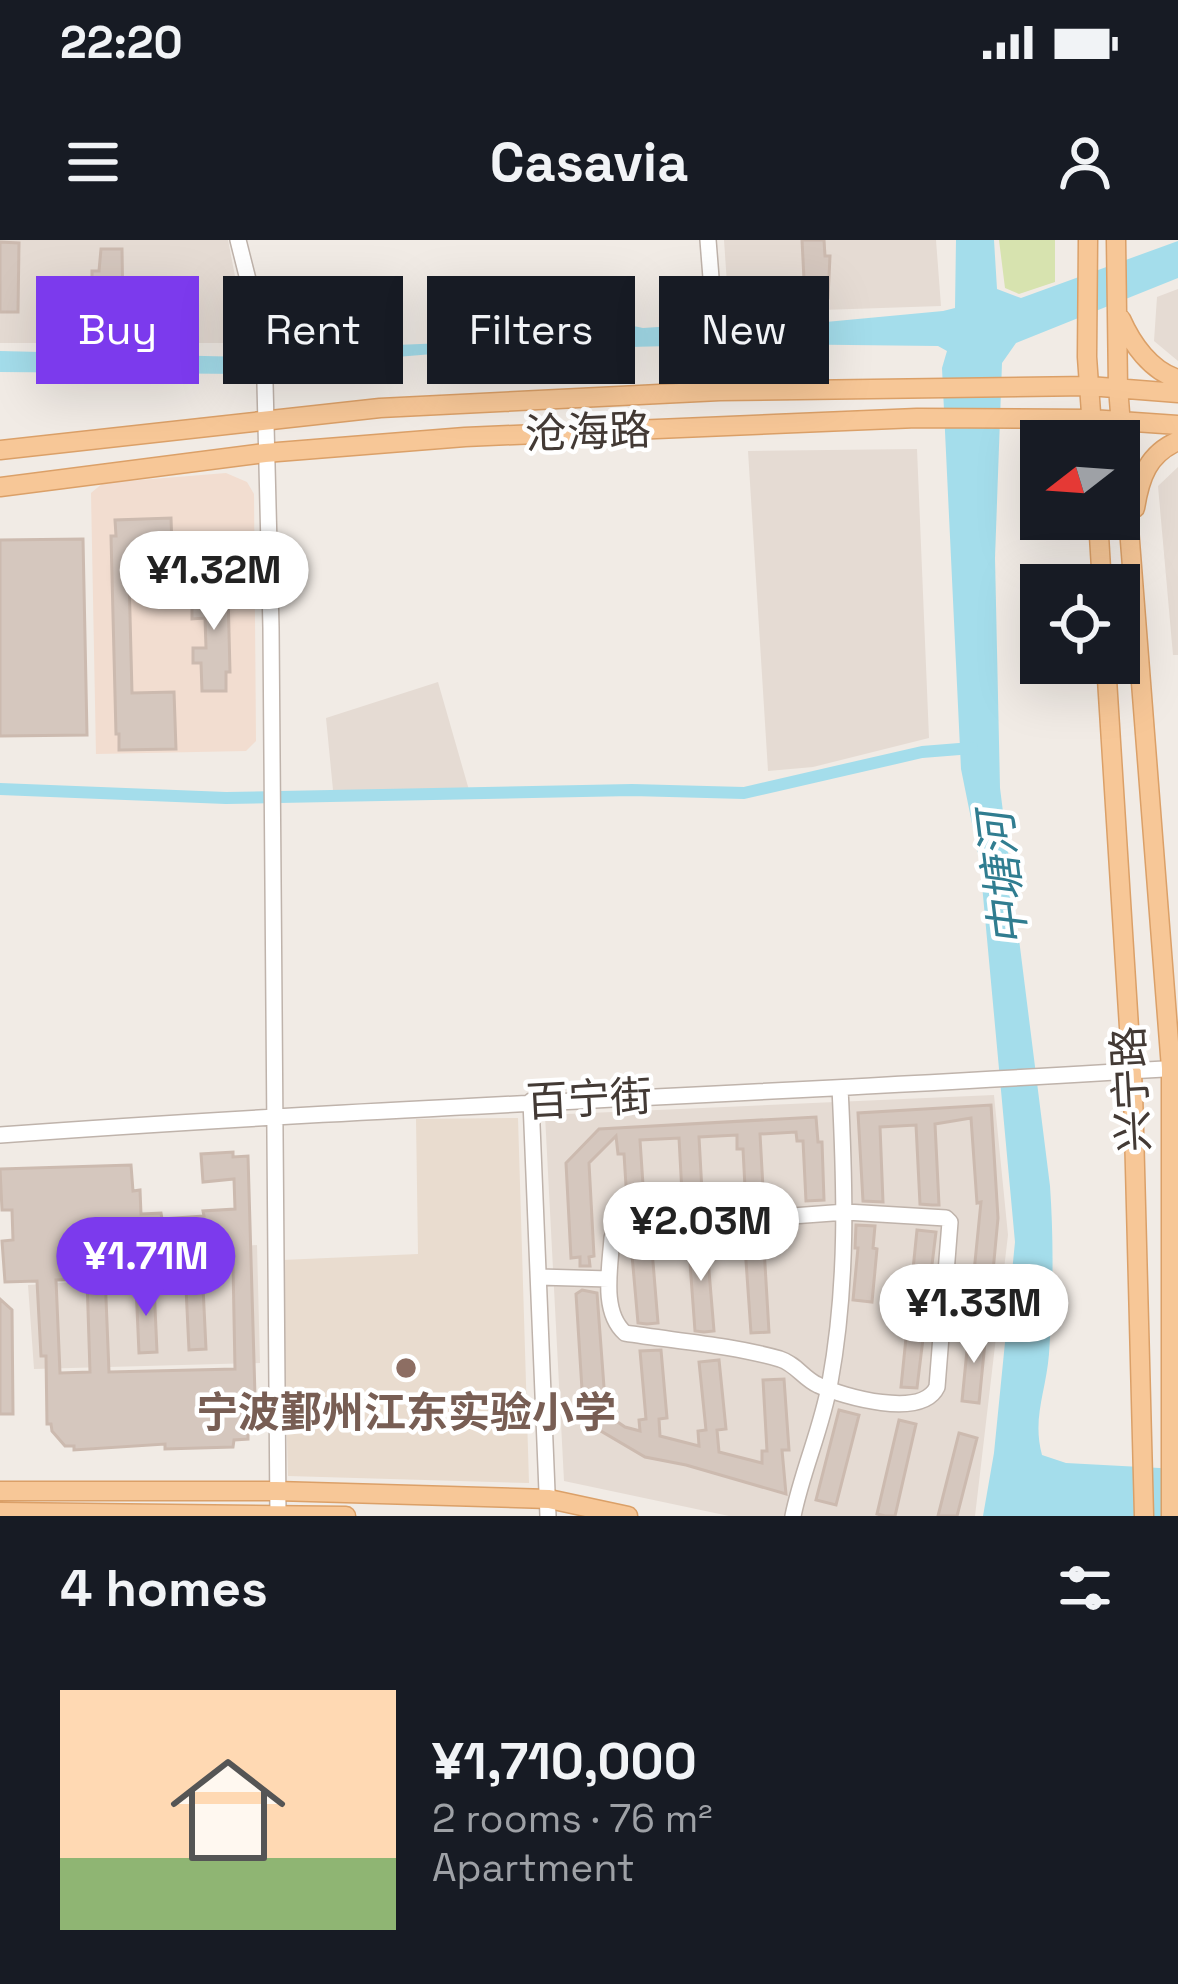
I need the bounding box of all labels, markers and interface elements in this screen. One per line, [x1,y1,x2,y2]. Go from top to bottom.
text: 22:20 [60,14,183,71]
text: Casavia [490,128,688,197]
icon: menu [60,129,126,195]
icon: person [1052,129,1118,195]
chip: Buy [36,276,199,384]
chip: Rent [223,276,403,384]
chip: Filters [427,276,635,384]
chip: New [659,276,829,384]
street label: 沧海路 [524,403,652,461]
north arrow [1020,420,1140,540]
map controls [1020,420,1140,684]
pin: ¥1.32M [116,531,312,633]
text: ¥1.32M [147,545,281,594]
button: locate [1020,564,1140,684]
water label: 中塘河 [966,801,1040,949]
street label: 兴宁路 [1101,1025,1161,1153]
street label: 百宁街 [525,1069,653,1129]
pin: ¥2.03M [603,1182,799,1284]
text: ¥2.03M [630,1196,772,1245]
pin: ¥1.71M [48,1217,244,1319]
text: ¥1.71M [83,1231,209,1280]
pin: ¥1.33M [876,1264,1072,1366]
text: ¥1.33M [906,1278,1042,1327]
marker: 宁波鄞州江东实验小学 [393,1355,419,1381]
place label: 宁波鄞州江东实验小学 [196,1386,616,1439]
icon: filters [1052,1555,1118,1621]
text: 4 homes [60,1556,268,1621]
text: ¥1,710,000 [432,1729,697,1794]
icon: home [156,1738,300,1882]
text: 2 rooms · 76 m² [432,1794,713,1843]
text: Apartment [432,1843,635,1892]

